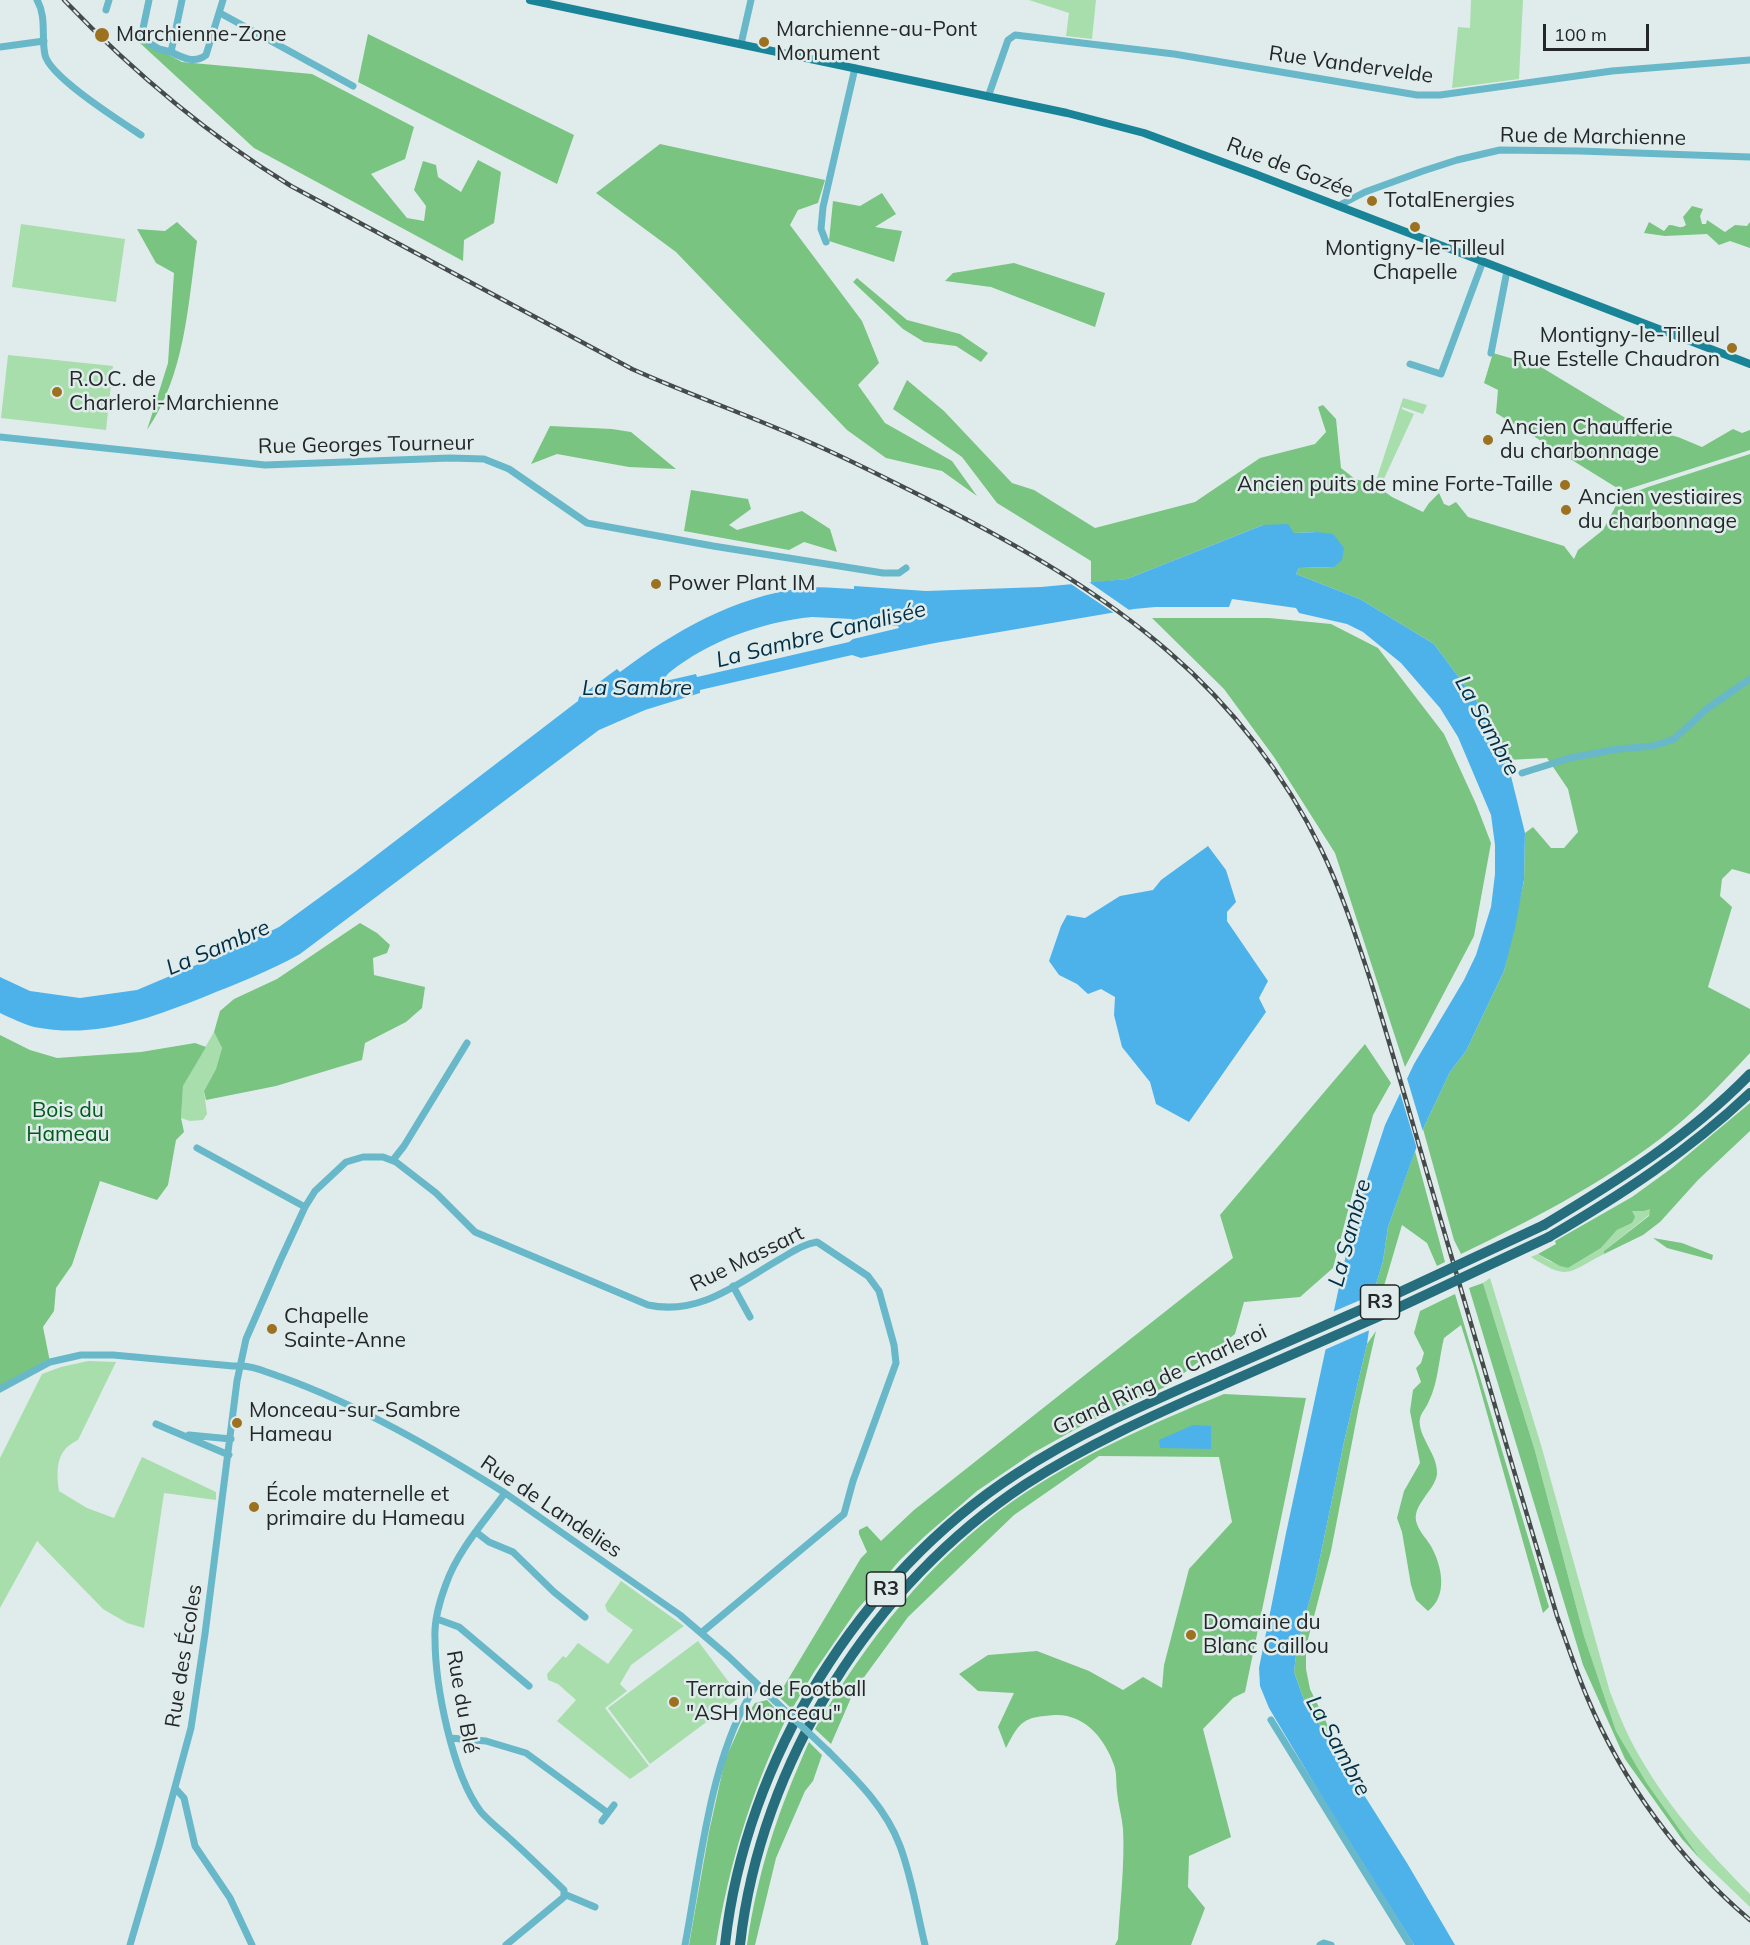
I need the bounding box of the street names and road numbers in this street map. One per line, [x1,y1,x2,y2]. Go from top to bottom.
street label: Rue Vandervelde [1267,41,1435,89]
street label: Rue de Marchienne [1500,123,1686,151]
street label: Rue de Gozée [1223,132,1357,204]
street label: Rue Georges Tourneur [258,431,474,459]
street label: Rue Massart [686,1221,808,1297]
road number: R3 [1360,1285,1400,1319]
street label: Grand Ring de Charleroi [1049,1319,1271,1441]
street label: Rue de Landelies [475,1450,627,1564]
road number: R3 [866,1572,906,1606]
street label: Rue des Écoles [160,1583,208,1729]
street label: Rue du Blé [441,1648,483,1756]

